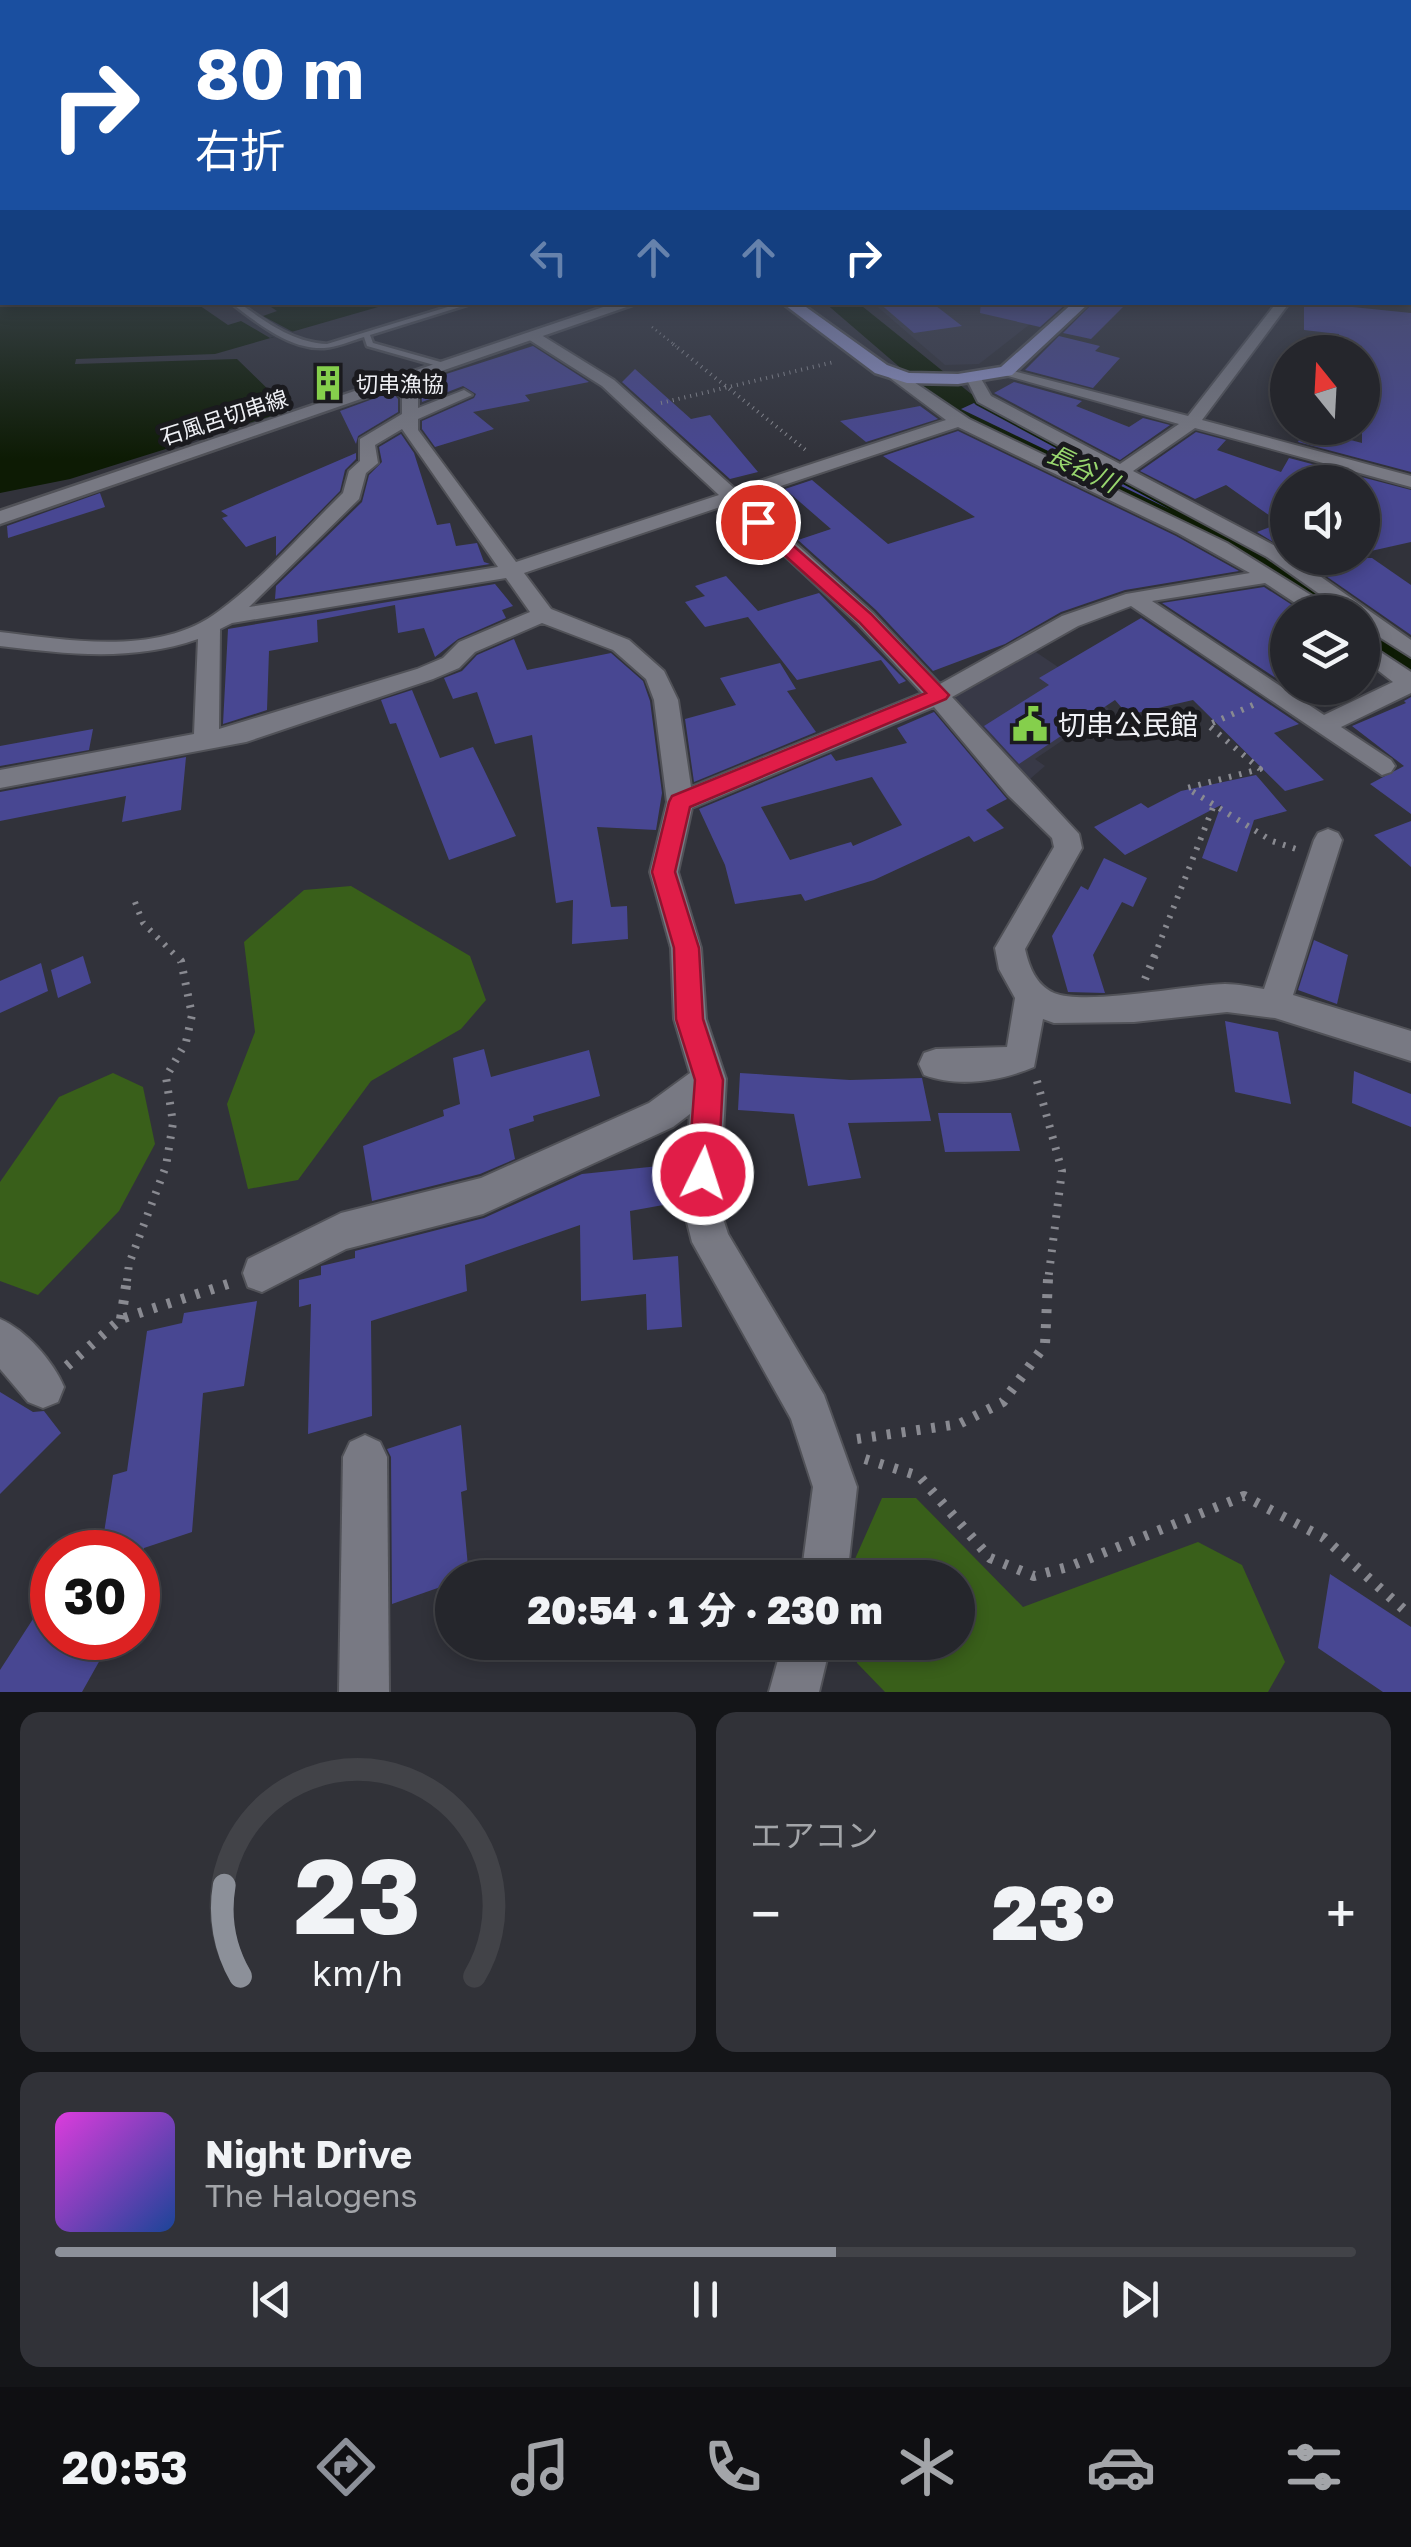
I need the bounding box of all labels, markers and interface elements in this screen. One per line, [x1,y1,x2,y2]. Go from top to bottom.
text: 80 m [195,30,364,114]
icon: right [30,40,160,170]
text: 右折 [195,123,285,177]
icon: left [521,230,576,285]
icon: ahead [626,230,681,285]
icon: ahead [731,230,786,285]
icon: right [836,230,891,285]
north arrow [1270,335,1380,445]
map controls [1270,335,1380,705]
building icon: 切串漁協 [309,364,347,402]
place label: 切串漁協 [356,370,444,397]
street label: 石風呂切串線 [157,384,291,450]
water label: 長谷川 [1042,438,1126,500]
button: sound [1270,465,1380,575]
pin [716,480,801,565]
icon: arrive [731,495,786,550]
button: layers [1270,595,1380,705]
public building icon: 切串公民館 [1011,705,1049,743]
place label: 切串公民館 [1058,708,1198,741]
position arrow [651,1122,755,1226]
speed limit sign: 30 [30,1530,160,1660]
text: 20:54 · 1 分 · 230 m [527,1587,883,1632]
text: エアコン [751,1816,879,1854]
text: 23 [294,1832,421,1957]
text: 23° [992,1866,1115,1957]
text: − [751,1880,781,1946]
text: + [1326,1880,1356,1946]
text: km/h [312,1951,403,1994]
text: Night Drive [205,2131,412,2176]
text: The Halogens [205,2176,417,2214]
icon: previous [244,2272,299,2327]
icon: pause [678,2272,733,2327]
icon: next [1112,2272,1167,2327]
icon: directions [311,2432,381,2502]
icon: music [505,2432,575,2502]
icon: phone [698,2432,768,2502]
icon: climate [892,2432,962,2502]
icon: car [1086,2432,1156,2502]
icon: filters [1279,2432,1349,2502]
text: 20:53 [62,2440,188,2494]

